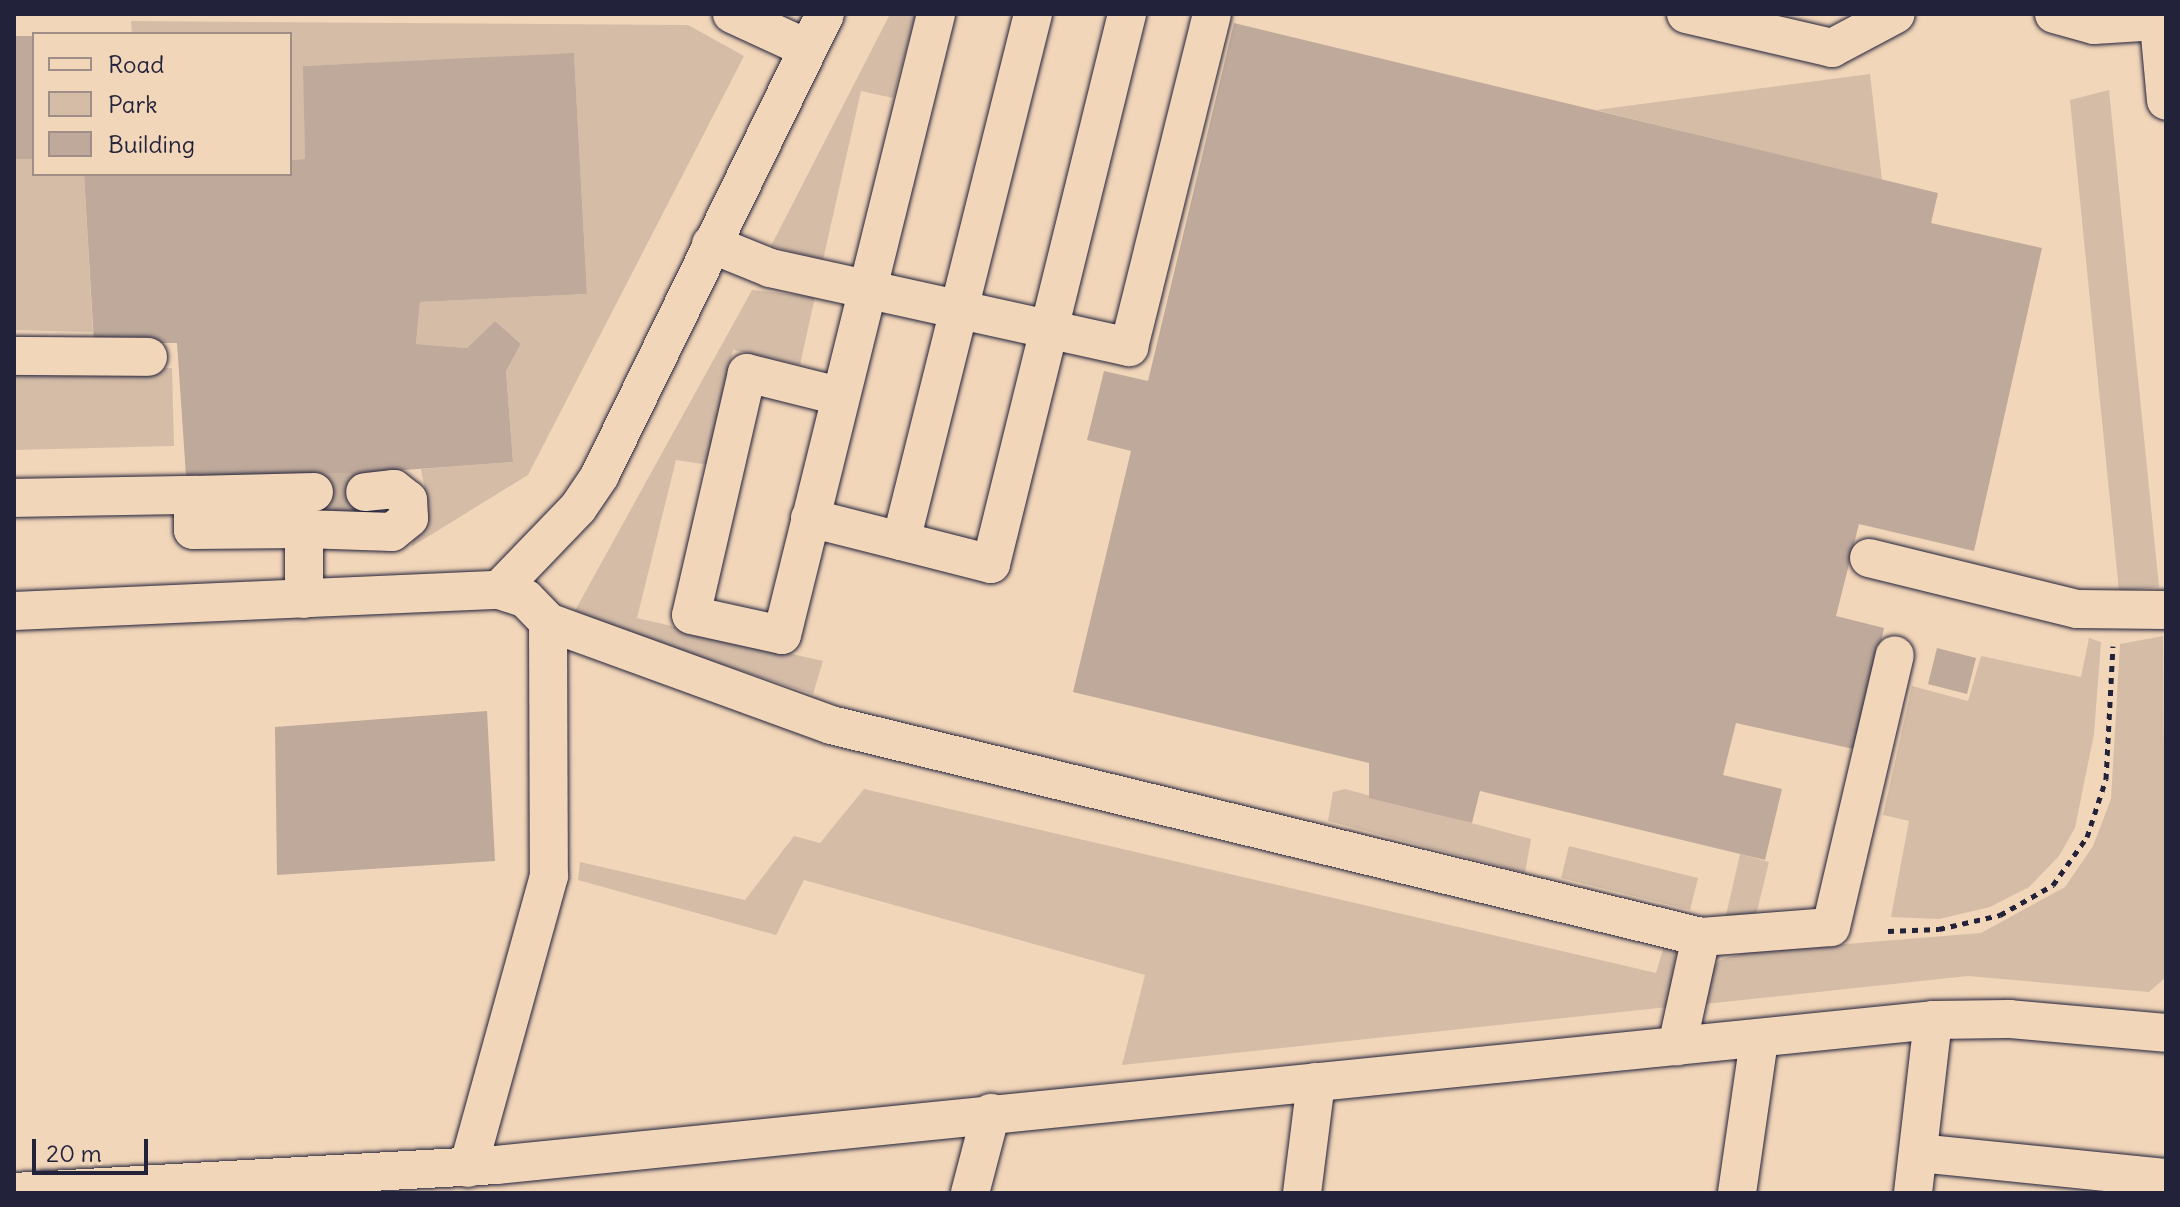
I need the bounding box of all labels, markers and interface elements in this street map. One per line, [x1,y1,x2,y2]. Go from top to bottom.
legend [32,32,292,176]
text: Road [108,49,164,79]
text: Park [108,89,158,119]
text: Building [108,129,195,159]
scale bar [36,1123,152,1173]
text: 20 m [46,1138,102,1168]

